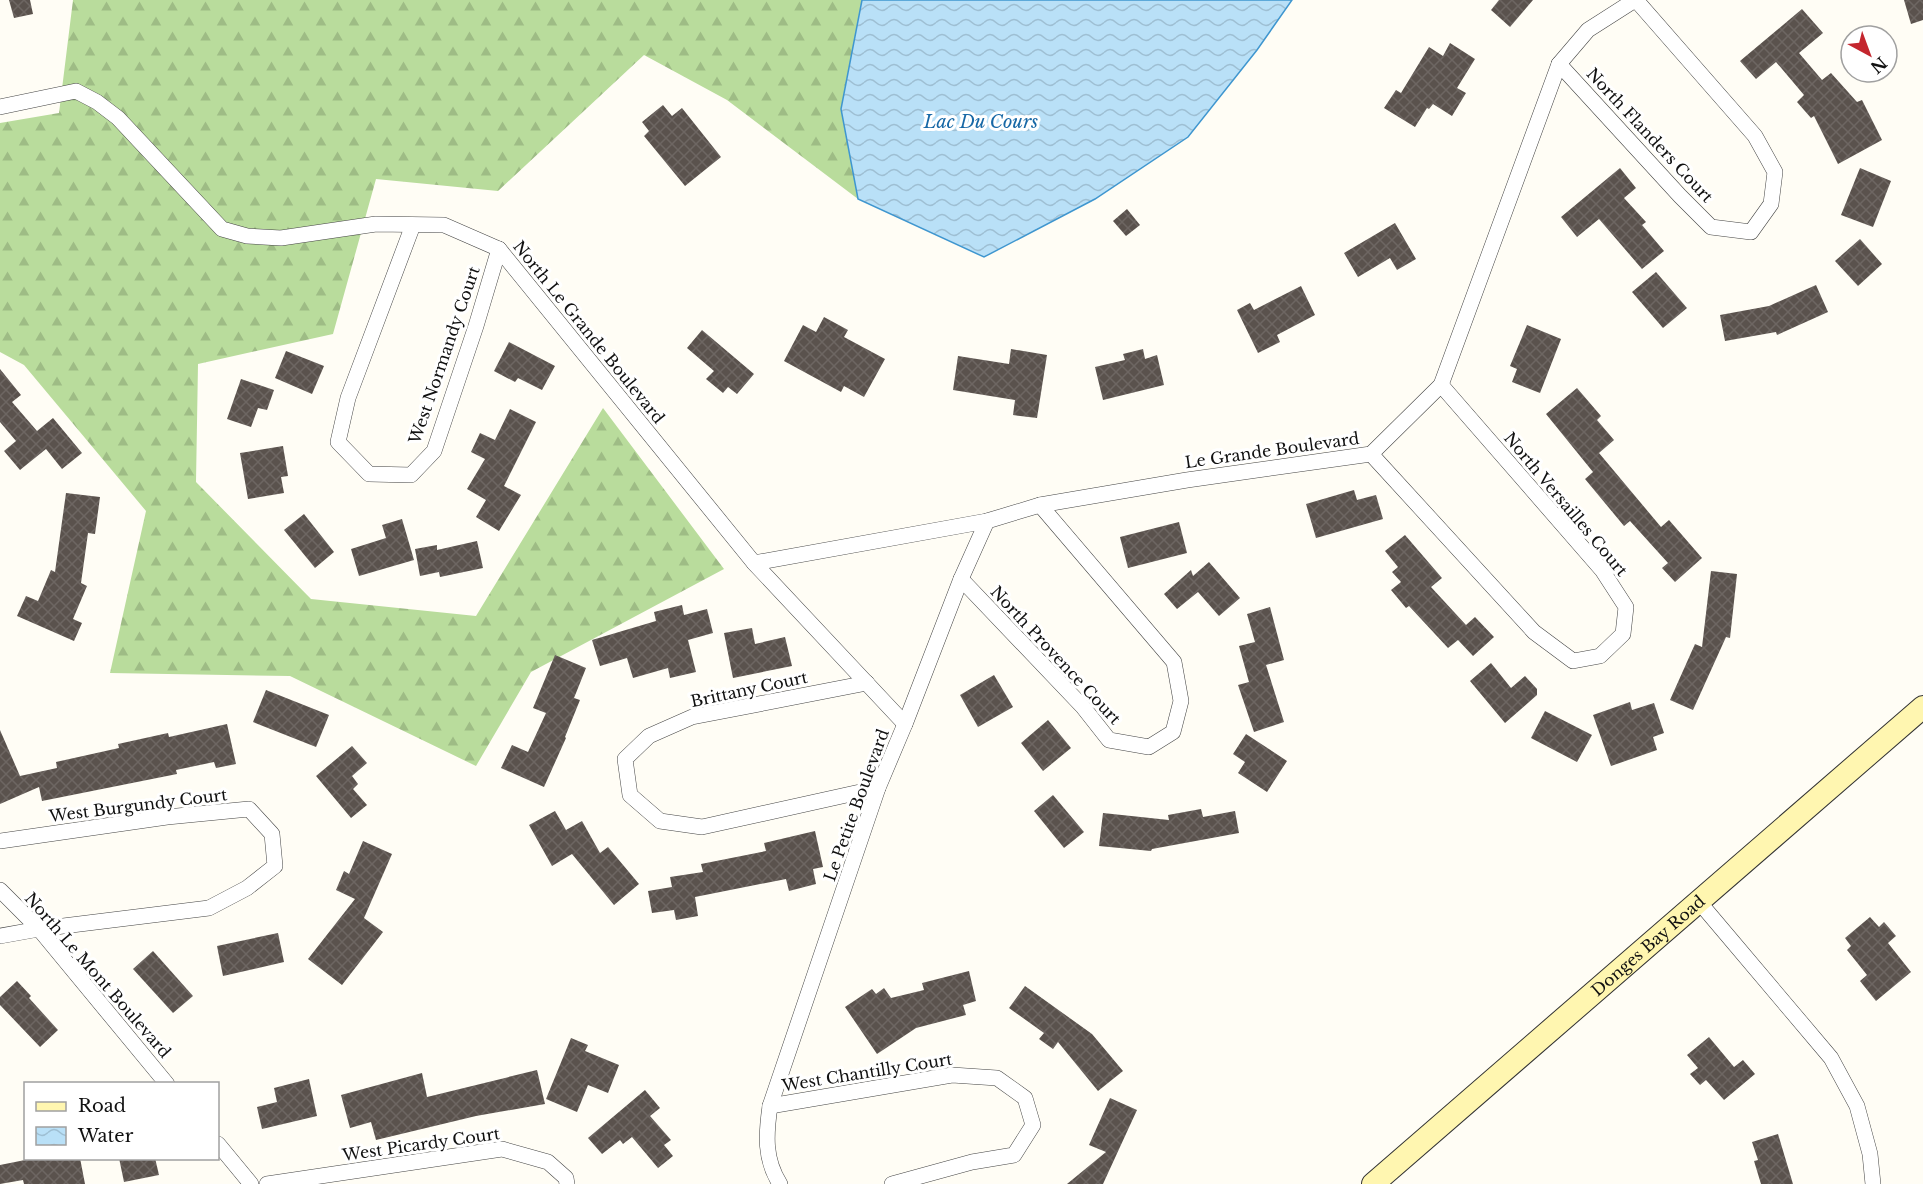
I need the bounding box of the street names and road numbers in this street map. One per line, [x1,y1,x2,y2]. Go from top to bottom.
street label: North Flanders Court [1582,64,1718,206]
street label: North Le Grande Boulevard [509,237,669,428]
street label: West Normandy Court [404,264,484,447]
street label: Le Grande Boulevard [1184,428,1361,472]
street label: North Versailles Court [1500,428,1632,580]
street label: North Provence Court [987,582,1125,728]
street label: Brittany Court [689,667,809,711]
street label: Le Petite Boulevard [819,726,893,884]
street label: West Burgundy Court [47,784,228,826]
street label: North Le Mont Boulevard [21,888,175,1062]
street label: Donges Bay Road [1587,891,1709,1000]
street label: West Chantilly Court [779,1049,954,1096]
street label: West Picardy Court [340,1123,501,1165]

